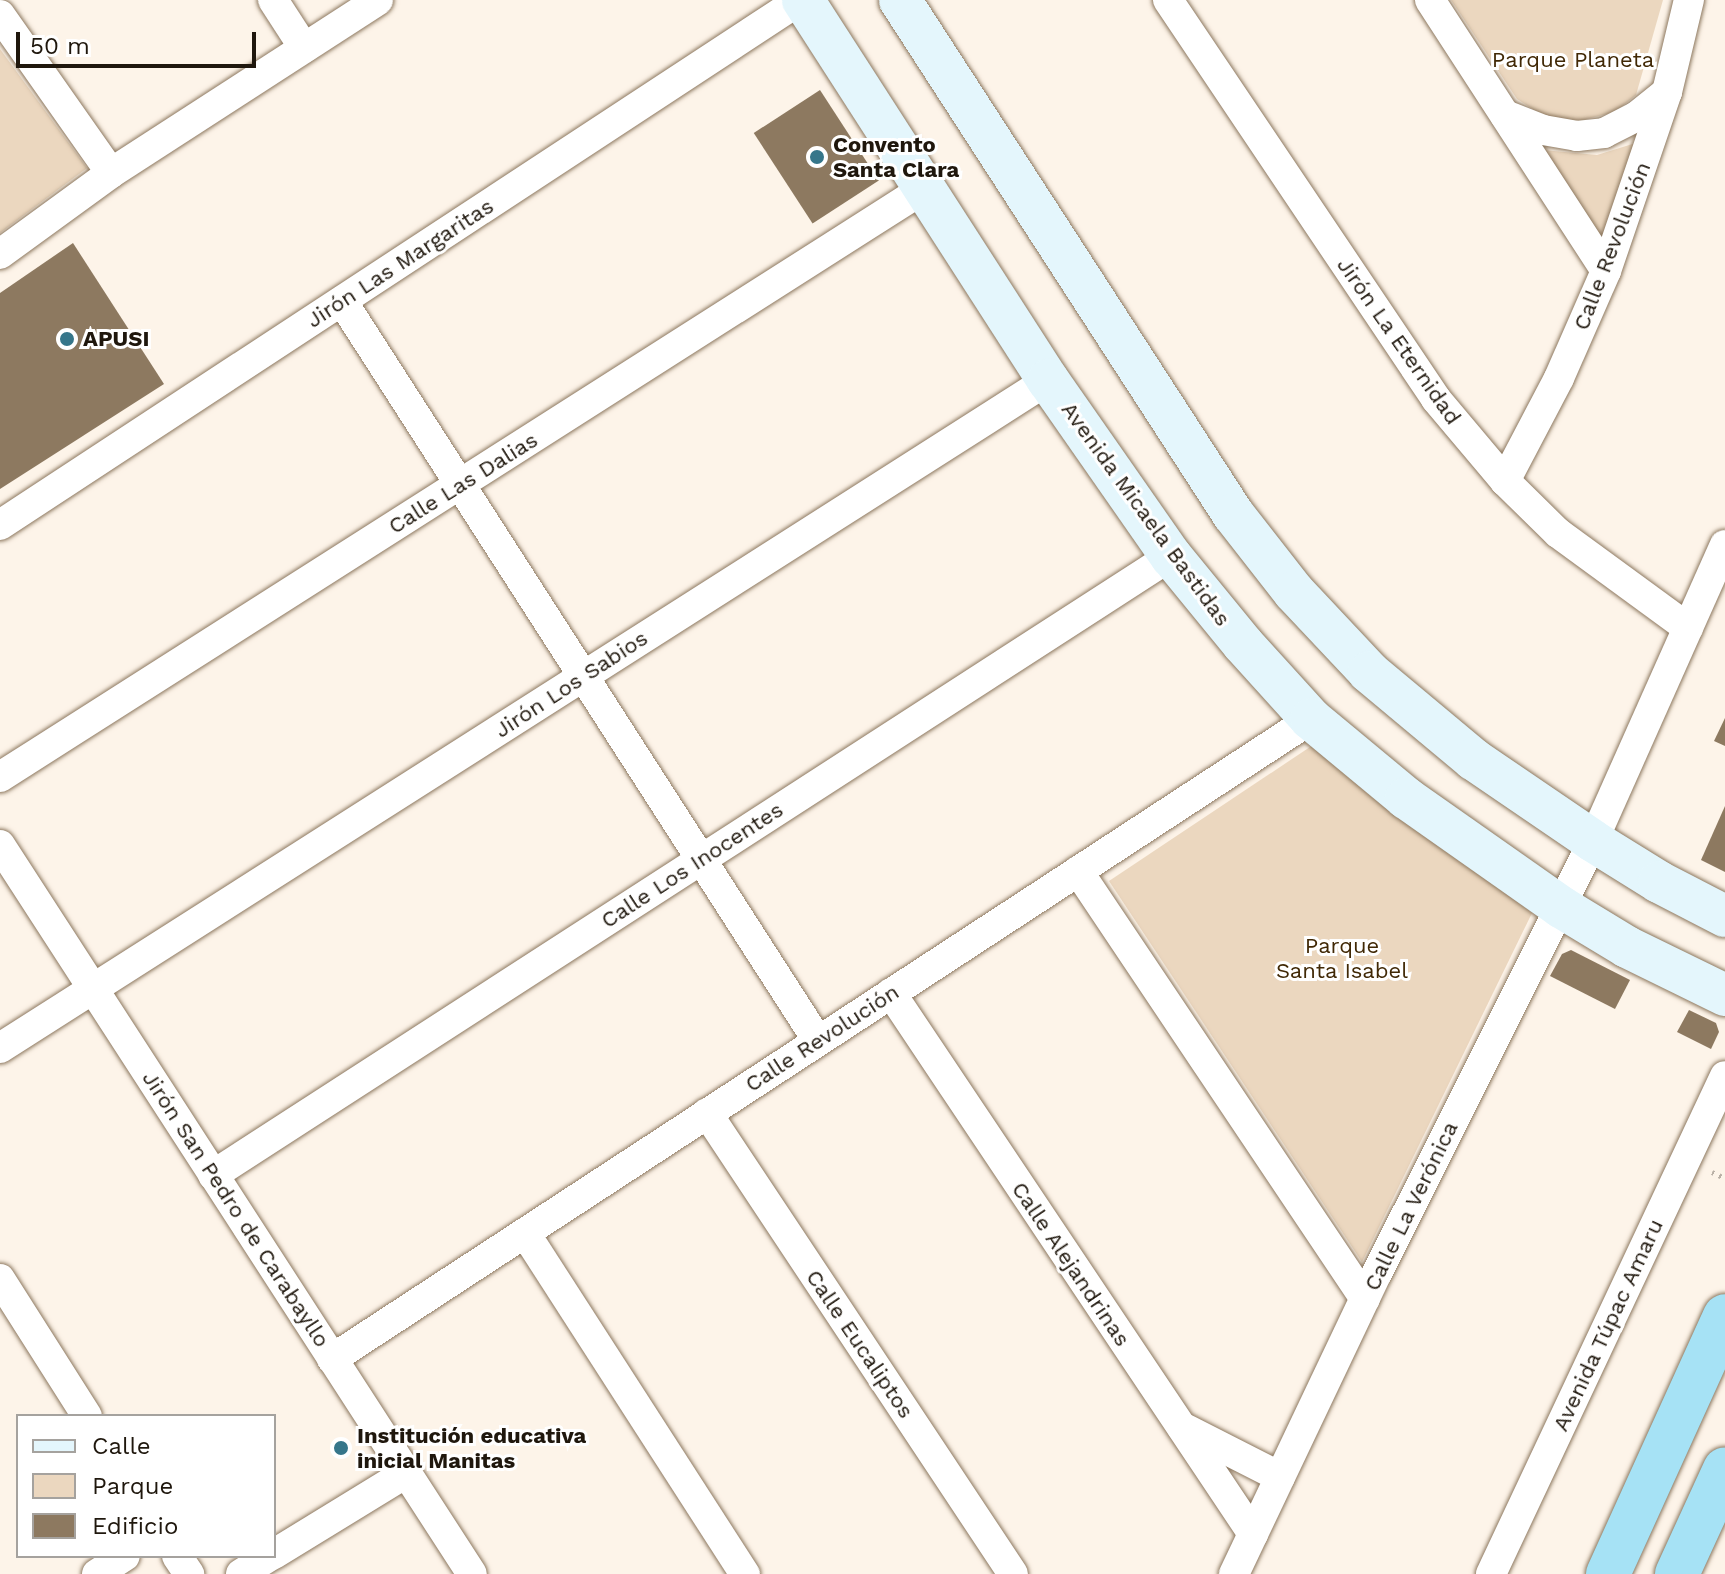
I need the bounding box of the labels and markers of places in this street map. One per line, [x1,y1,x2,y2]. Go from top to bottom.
place label: Convento Santa Clara [833,131,959,182]
marker: Convento Santa Clara [808,148,826,166]
place label: APUSI [83,326,149,352]
marker: APUSI [58,330,76,348]
place label: Institución educativa inicial Manitas [357,1422,586,1474]
marker: Institución educativa inicial Manitas [332,1439,350,1457]

